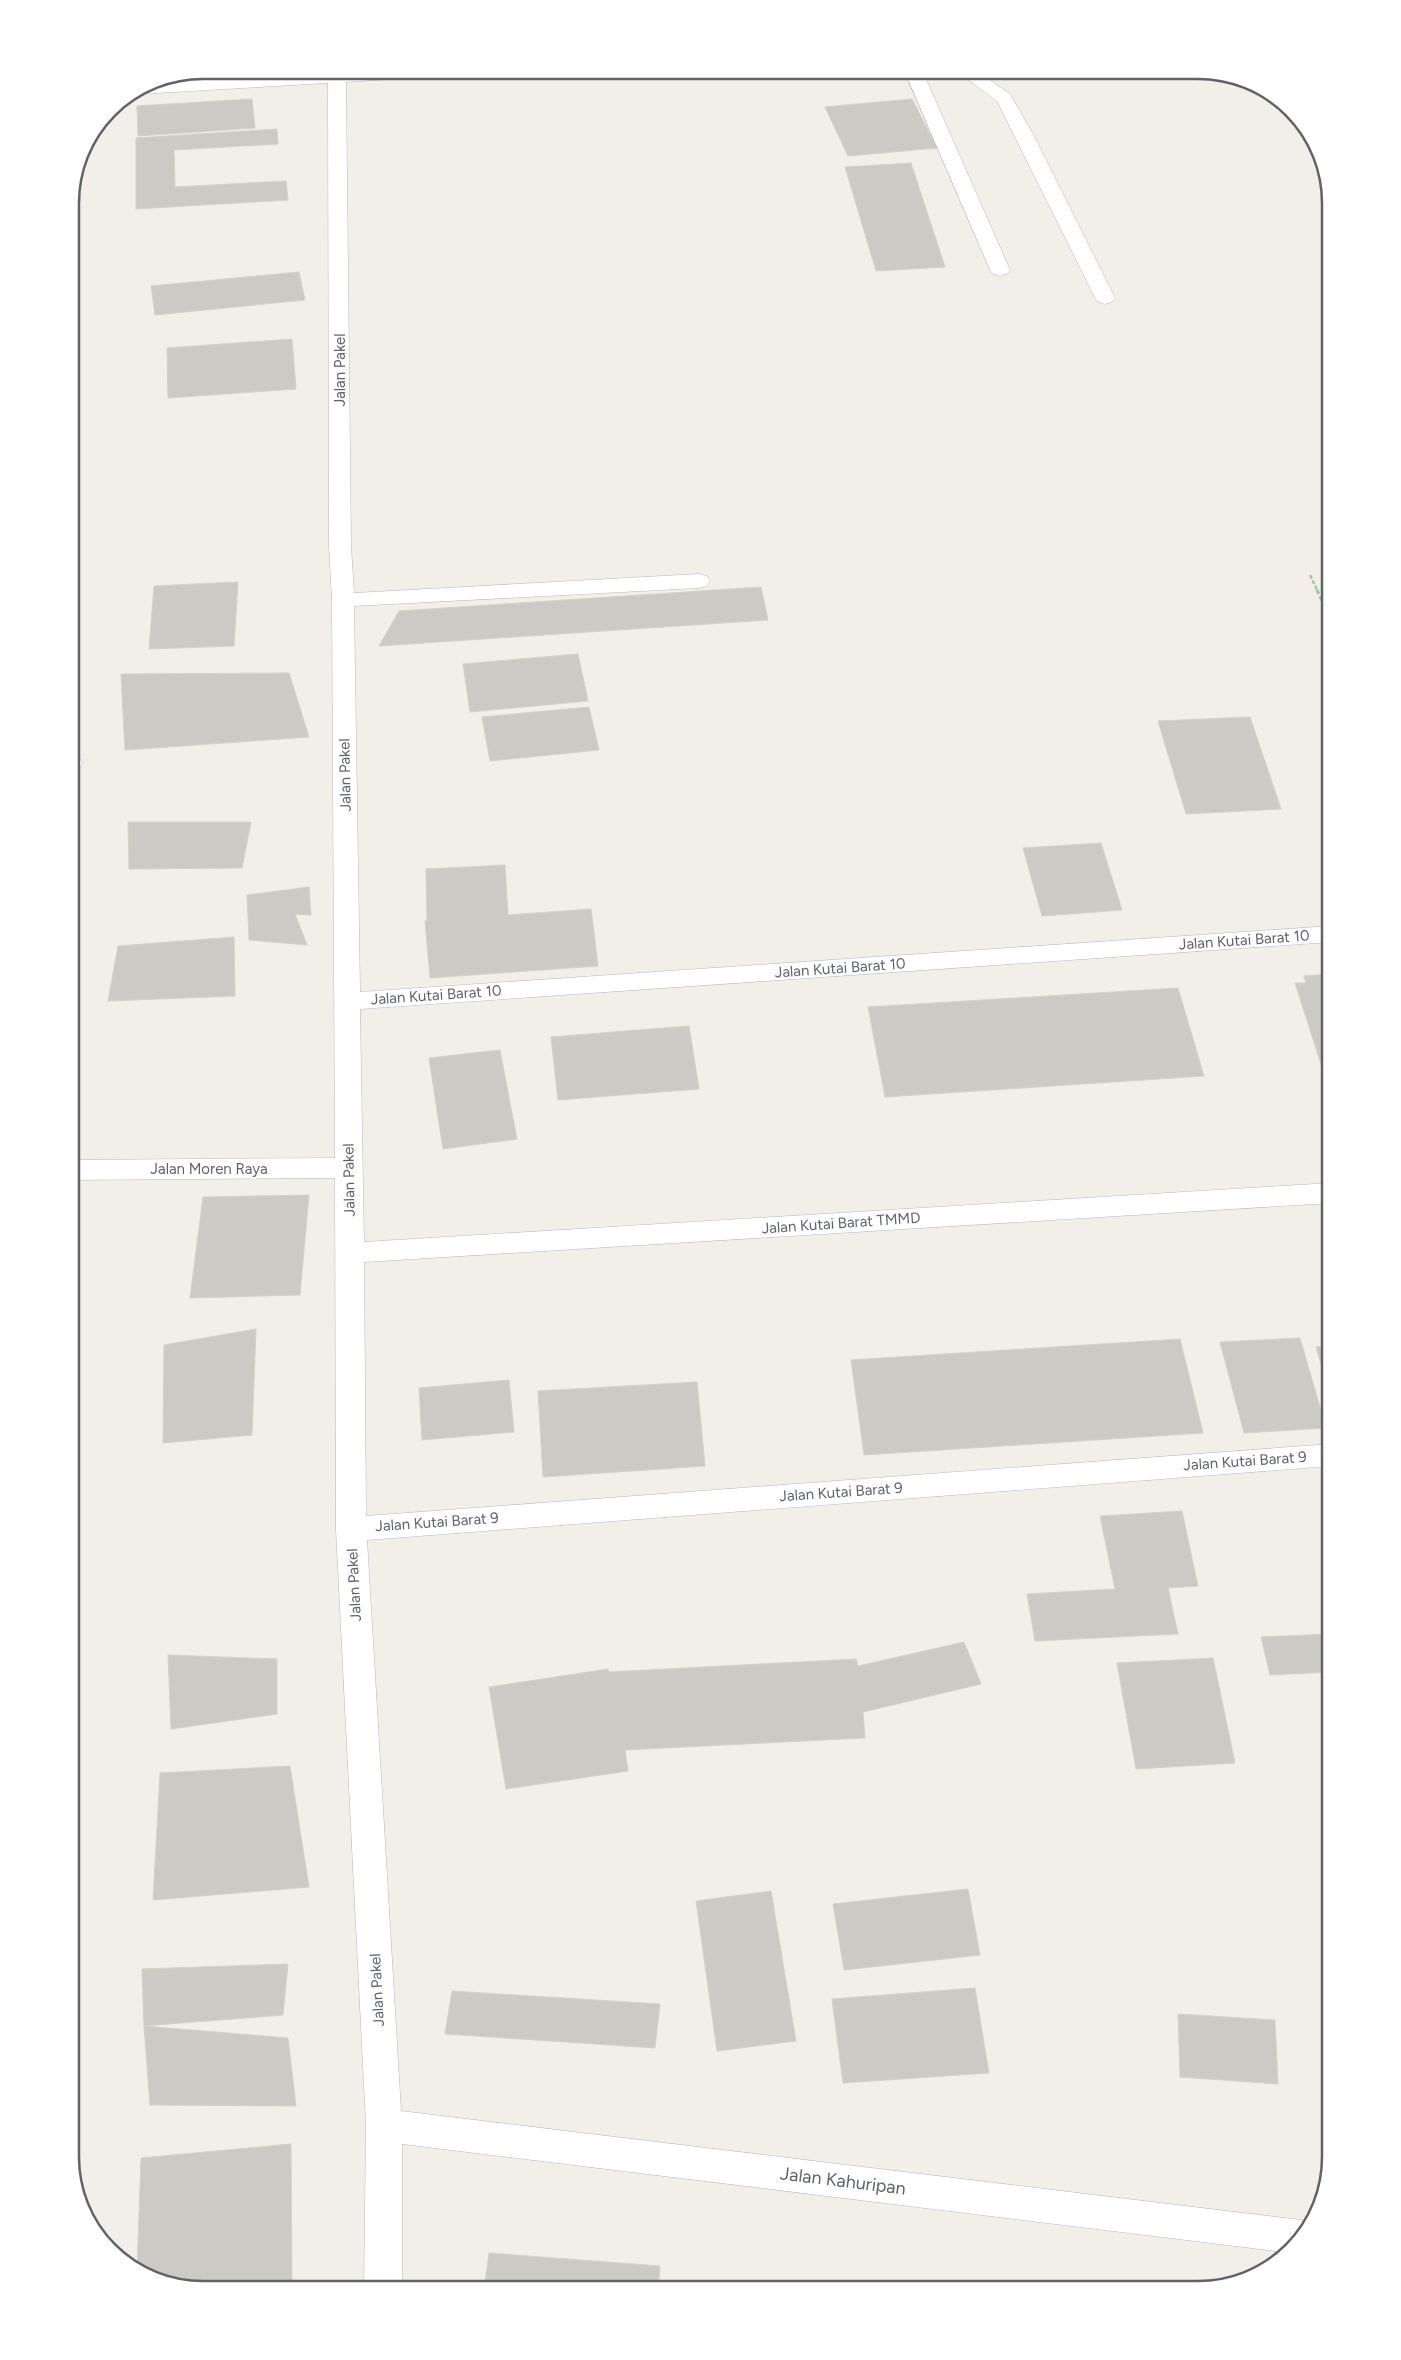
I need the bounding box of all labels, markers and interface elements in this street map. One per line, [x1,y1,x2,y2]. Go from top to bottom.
street label: Jalan Pakel [331,333,349,407]
street label: Jalan Pakel [335,738,355,812]
street label: Jalan Kutai Barat 10 [1178,926,1310,954]
street label: Jalan Kutai Barat 10 [774,954,906,982]
street label: Jalan Kutai Barat 10 [370,981,502,1009]
street label: Jalan Pakel [339,1143,359,1217]
street label: Jalan Moren Raya [150,1160,268,1178]
street label: Jalan Kutai Barat TMMD [761,1208,921,1238]
street label: Jalan Kutai Barat 9 [1183,1448,1307,1474]
street label: Jalan Kutai Barat 9 [779,1479,903,1505]
street label: Jalan Kutai Barat 9 [375,1509,499,1535]
street label: Jalan Pakel [343,1548,365,1622]
street label: Jalan Pakel [366,1953,388,2027]
street label: Jalan Kahuripan [779,2162,907,2200]

